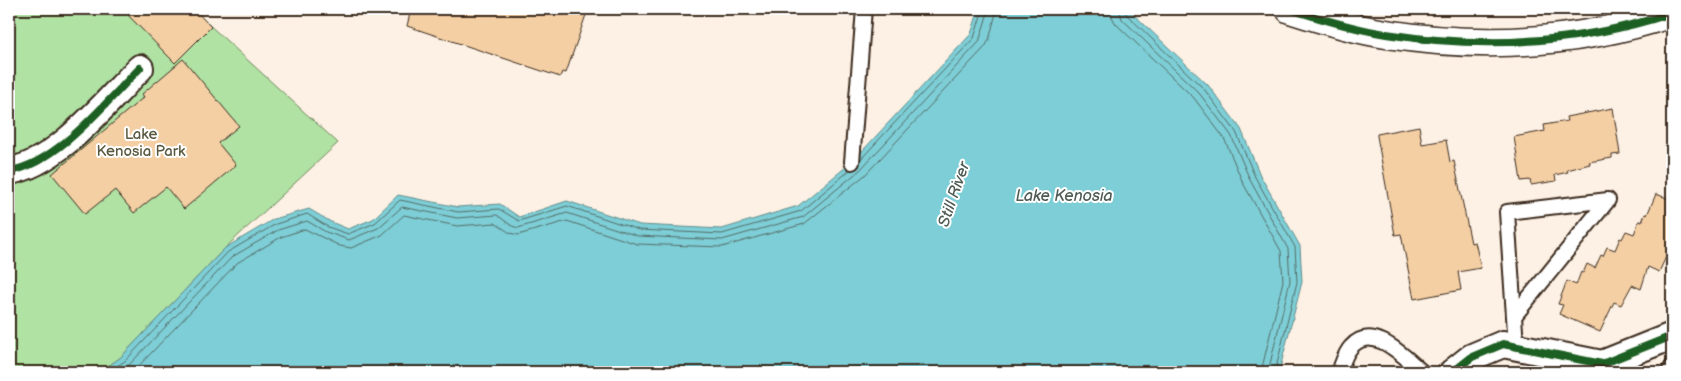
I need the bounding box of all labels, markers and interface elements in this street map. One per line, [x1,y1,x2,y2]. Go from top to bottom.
park label: Lake Kenosia Park [97,125,186,161]
water label: Still River [934,158,975,230]
water label: Lake Kenosia [1016,187,1112,206]

